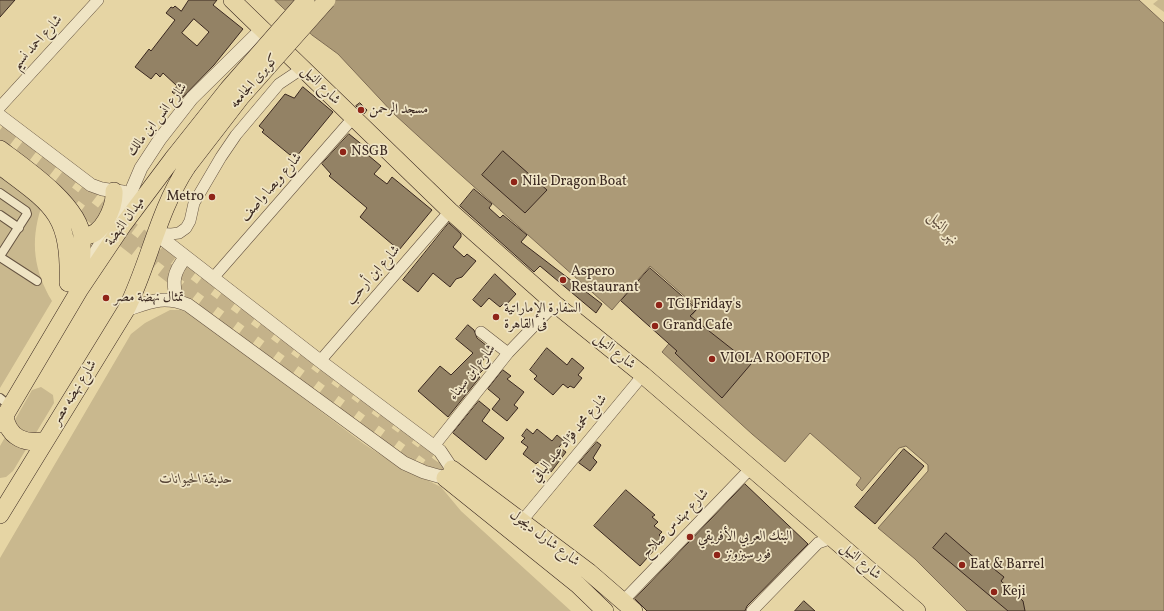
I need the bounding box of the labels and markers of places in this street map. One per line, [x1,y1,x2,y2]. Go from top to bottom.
place label: مسجد الرحمن [369,102,428,118]
marker: مسجد الرحمن [356,105,366,115]
place label: NSGB [351,144,388,160]
marker: NSGB [338,147,348,157]
place label: Nile Dragon Boat [522,174,627,190]
marker: Nile Dragon Boat [509,177,519,187]
place label: Metro [166,189,204,205]
marker: Metro [207,192,217,202]
place label: Aspero Restaurant [571,264,639,296]
marker: Aspero Restaurant [558,275,568,285]
place label: تمثال نهضة مصر [114,290,184,306]
marker: تمثال نهضة مصر [101,293,111,303]
place label: TGI Friday's [667,297,741,313]
marker: TGI Friday's [654,300,664,310]
place label: السفارة الإماراتية فى القاهرة [504,301,581,334]
marker: السفارة الإماراتية فى القاهرة [491,312,501,322]
place label: Grand Cafe [663,318,733,334]
marker: Grand Cafe [650,321,660,331]
place label: VIOLA ROOFTOP [720,351,830,367]
marker: VIOLA ROOFTOP [707,354,717,364]
place label: البنك العربي الأفريقي [698,529,792,545]
marker: البنك العربي الأفريقي [685,532,695,542]
place label: فور سيزونز [725,547,771,563]
marker: فور سيزونز [712,550,722,560]
place label: Eat & Barrel [970,557,1044,573]
marker: Eat & Barrel [957,560,967,570]
place label: Keji [1002,584,1026,600]
marker: Keji [989,587,999,597]

